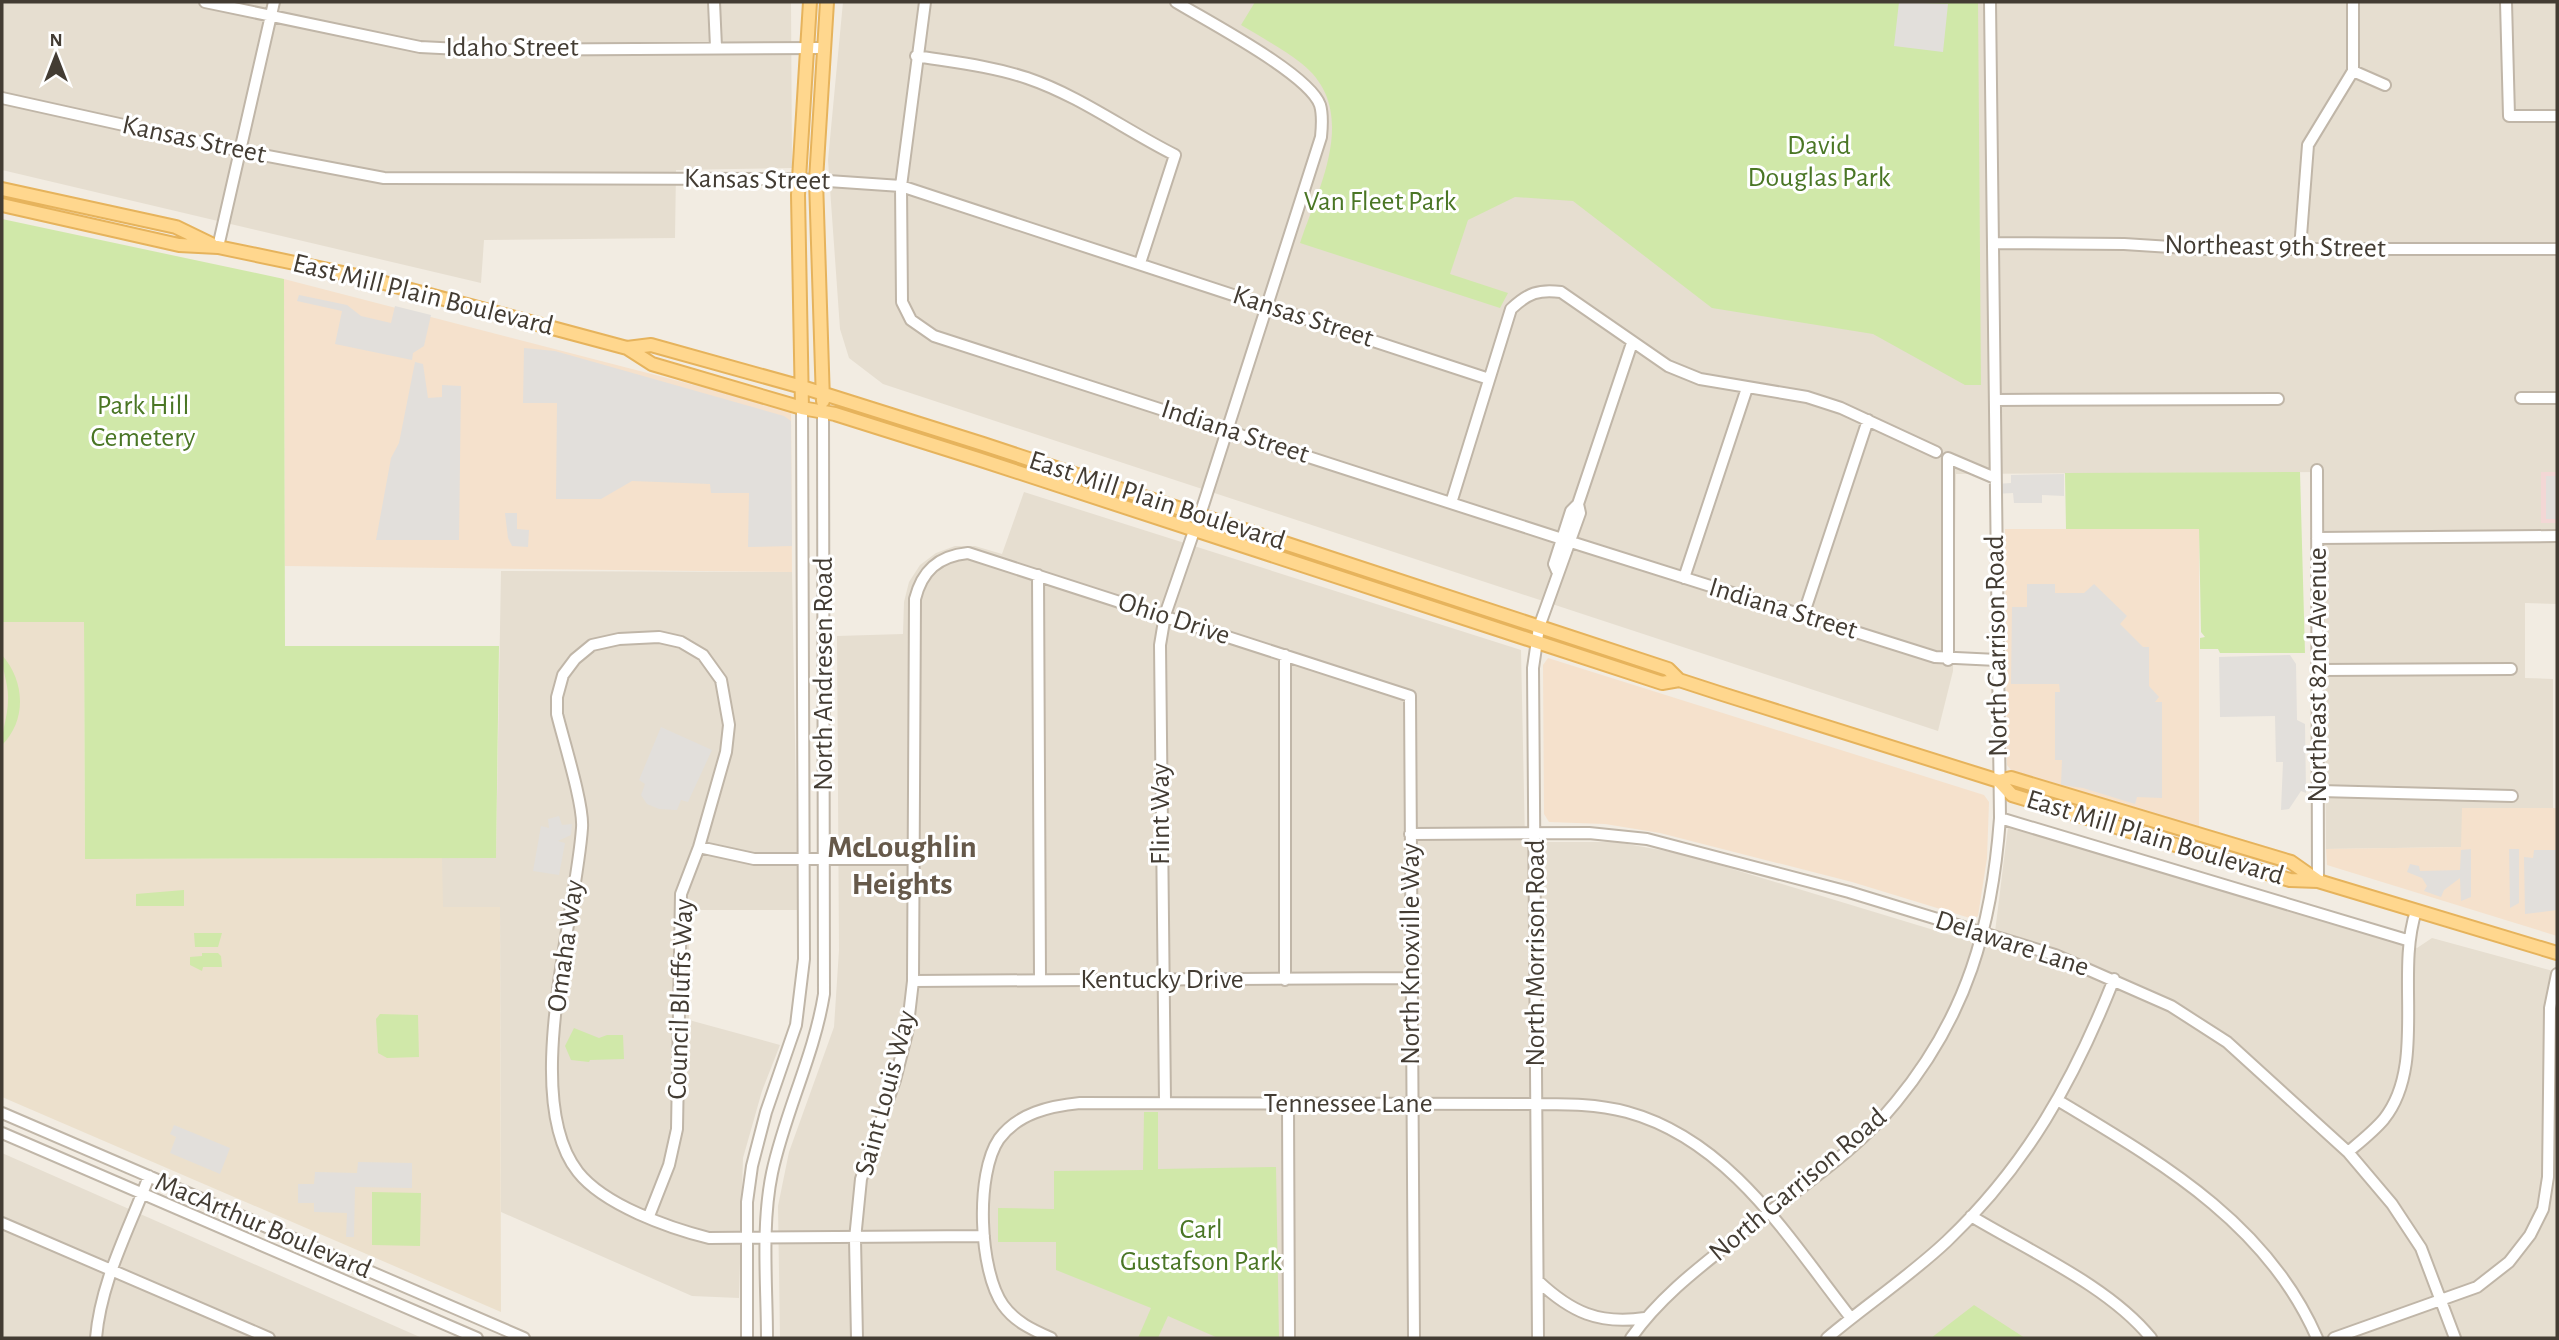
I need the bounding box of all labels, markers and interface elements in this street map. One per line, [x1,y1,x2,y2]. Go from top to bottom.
north arrow [21,21,91,91]
text: N [49,31,63,50]
street label: Idaho Street [445,34,579,62]
street label: Kansas Street [120,111,269,169]
park label: David Douglas Park [1748,132,1891,192]
street label: Kansas Street [684,165,830,195]
park label: Van Fleet Park [1304,188,1457,216]
street label: Northeast 9th Street [2164,231,2386,263]
street label: East Mill Plain Boulevard [290,249,556,341]
street label: Kansas Street [1229,281,1377,353]
park label: Park Hill Cemetery [90,392,196,452]
street label: Indiana Street [1158,395,1312,469]
street label: East Mill Plain Boulevard [1025,446,1289,556]
street label: North Garrison Road [1981,535,2013,757]
street label: Northeast 82nd Avenue [2304,547,2332,803]
street label: North Andresen Road [810,557,838,791]
street label: Indiana Street [1705,573,1861,645]
street label: Ohio Drive [1115,588,1233,650]
street label: Flint Way [1147,763,1175,865]
street label: East Mill Plain Boulevard [2023,786,2287,890]
district label: McLoughlin Heights [827,831,977,900]
street label: North Morrison Road [1522,839,1550,1067]
street label: North Knoxville Way [1397,843,1425,1065]
street label: Omaha Way [543,878,589,1014]
street label: Council Bluffs Way [663,898,699,1100]
street label: Delaware Lane [1932,906,2092,982]
street label: Kentucky Drive [1080,966,1244,994]
street label: Saint Louis Way [851,1008,921,1178]
street label: Tennessee Lane [1263,1090,1433,1118]
street label: North Garrison Road [1704,1103,1892,1267]
street label: MacArthur Boulevard [151,1168,375,1284]
park label: Carl Gustafson Park [1120,1216,1282,1276]

